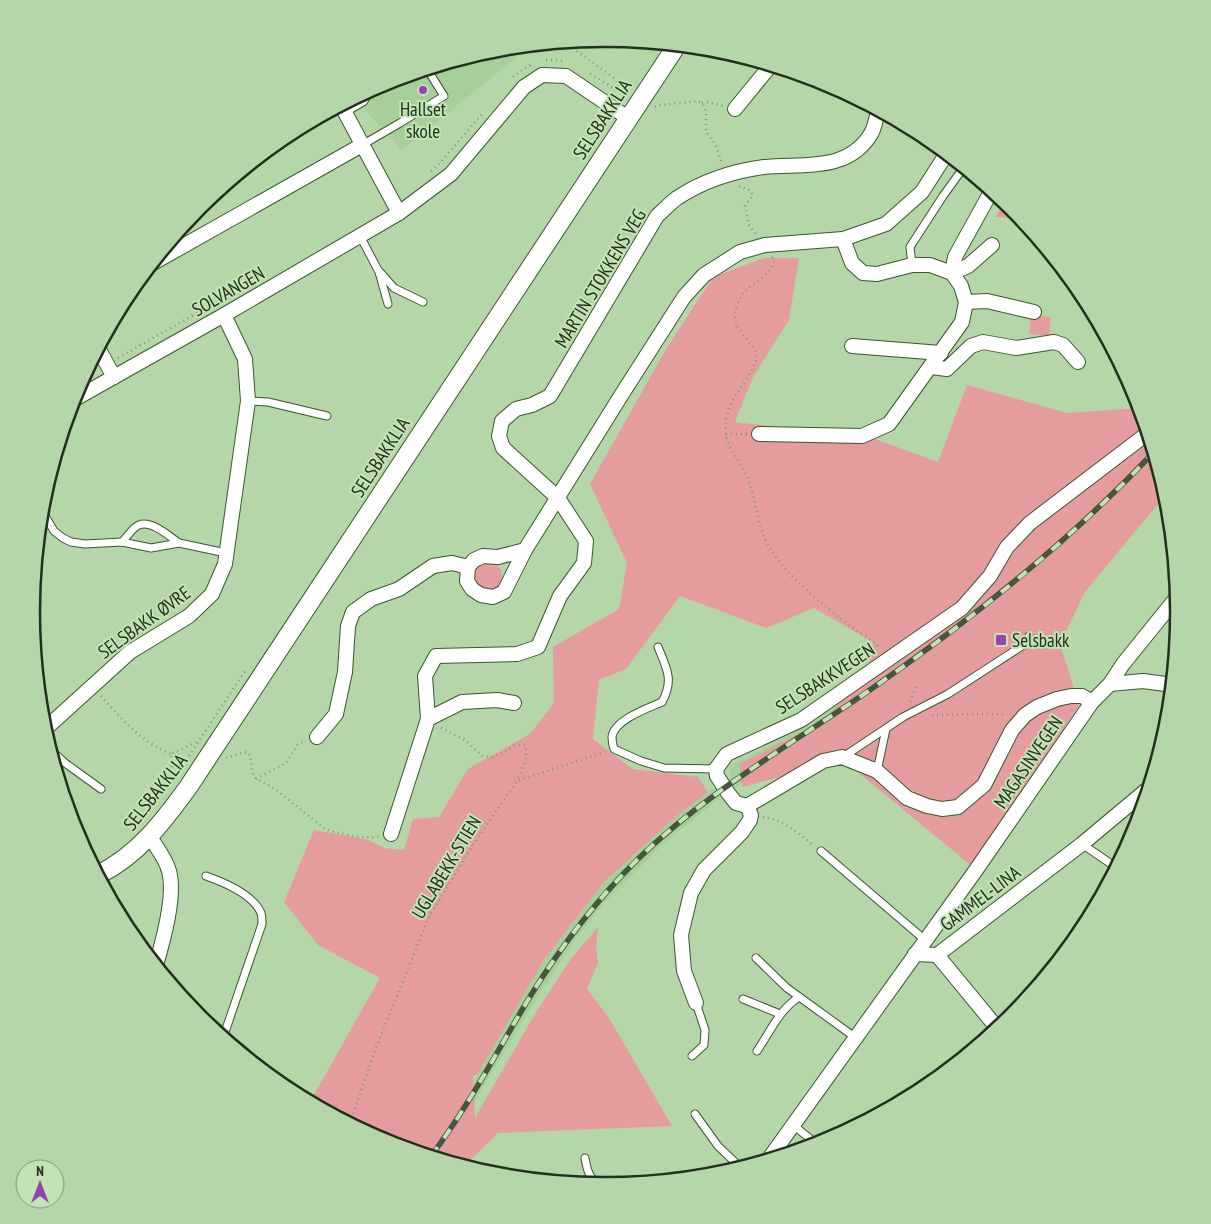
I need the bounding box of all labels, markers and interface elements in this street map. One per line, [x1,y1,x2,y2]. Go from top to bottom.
street label: SELSBAKKLIA [567,75,637,163]
marker: Hallset skole [417,84,429,96]
place label: Hallset skole [400,97,447,143]
street label: MARTIN STOKKENS VEG [549,204,651,352]
street label: SOLVANGEN [187,261,269,321]
street label: SELSBAKKLIA [345,413,415,501]
street label: SELSBAKK ØVRE [93,580,195,664]
place label: Selsbakk [1012,628,1070,652]
marker: Selsbakk [994,633,1008,647]
street label: SELSBAKKVEGEN [771,637,879,719]
street label: MAGASINVEGEN [988,711,1068,813]
street label: SELSBAKKLIA [118,749,192,835]
street label: UGLABEKK-STIEN [406,811,486,923]
street label: GAMMEL-LINA [935,860,1025,936]
north arrow [15,1159,65,1209]
text: N [36,1162,44,1180]

